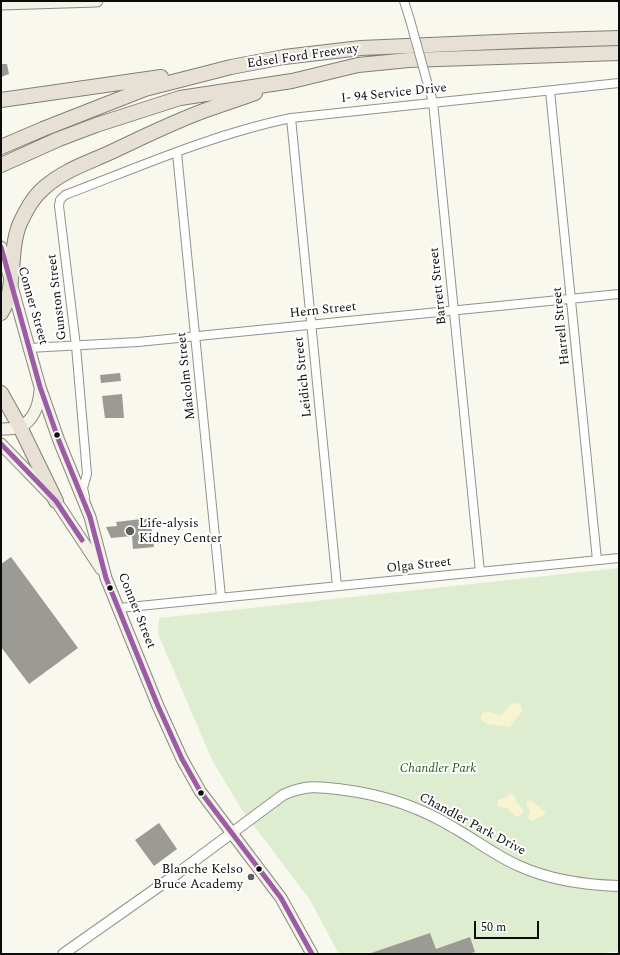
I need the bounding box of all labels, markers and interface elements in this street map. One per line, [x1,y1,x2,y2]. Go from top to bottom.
street label: Edsel Ford Freeway [246,41,360,73]
street label: I- 94 Service Drive [340,81,448,107]
street label: Barrett Street [427,246,451,326]
street label: Gunston Street [45,253,71,341]
street label: Conner Street [13,265,51,347]
street label: Harrell Street [550,286,574,366]
street label: Hern Street [289,300,357,322]
street label: Malcolm Street [175,331,199,421]
street label: Leidich Street [292,336,316,418]
unlabelled marker [52,430,62,440]
place label: Life-alysis Kidney Center [139,516,222,547]
marker: Life-alysis Kidney Center [124,525,136,537]
street label: Olga Street [386,555,452,577]
street label: Conner Street [114,571,158,651]
unlabelled marker [105,583,115,593]
park label: Chandler Park [400,761,476,777]
unlabelled marker [196,788,206,798]
street label: Chandler Park Drive [416,790,528,860]
place label: Blanche Kelso Bruce Academy [153,862,243,893]
unlabelled marker [254,864,264,874]
marker: Blanche Kelso Bruce Academy [246,872,256,882]
scale bar [476,913,541,939]
text: 50 m [481,918,506,937]

